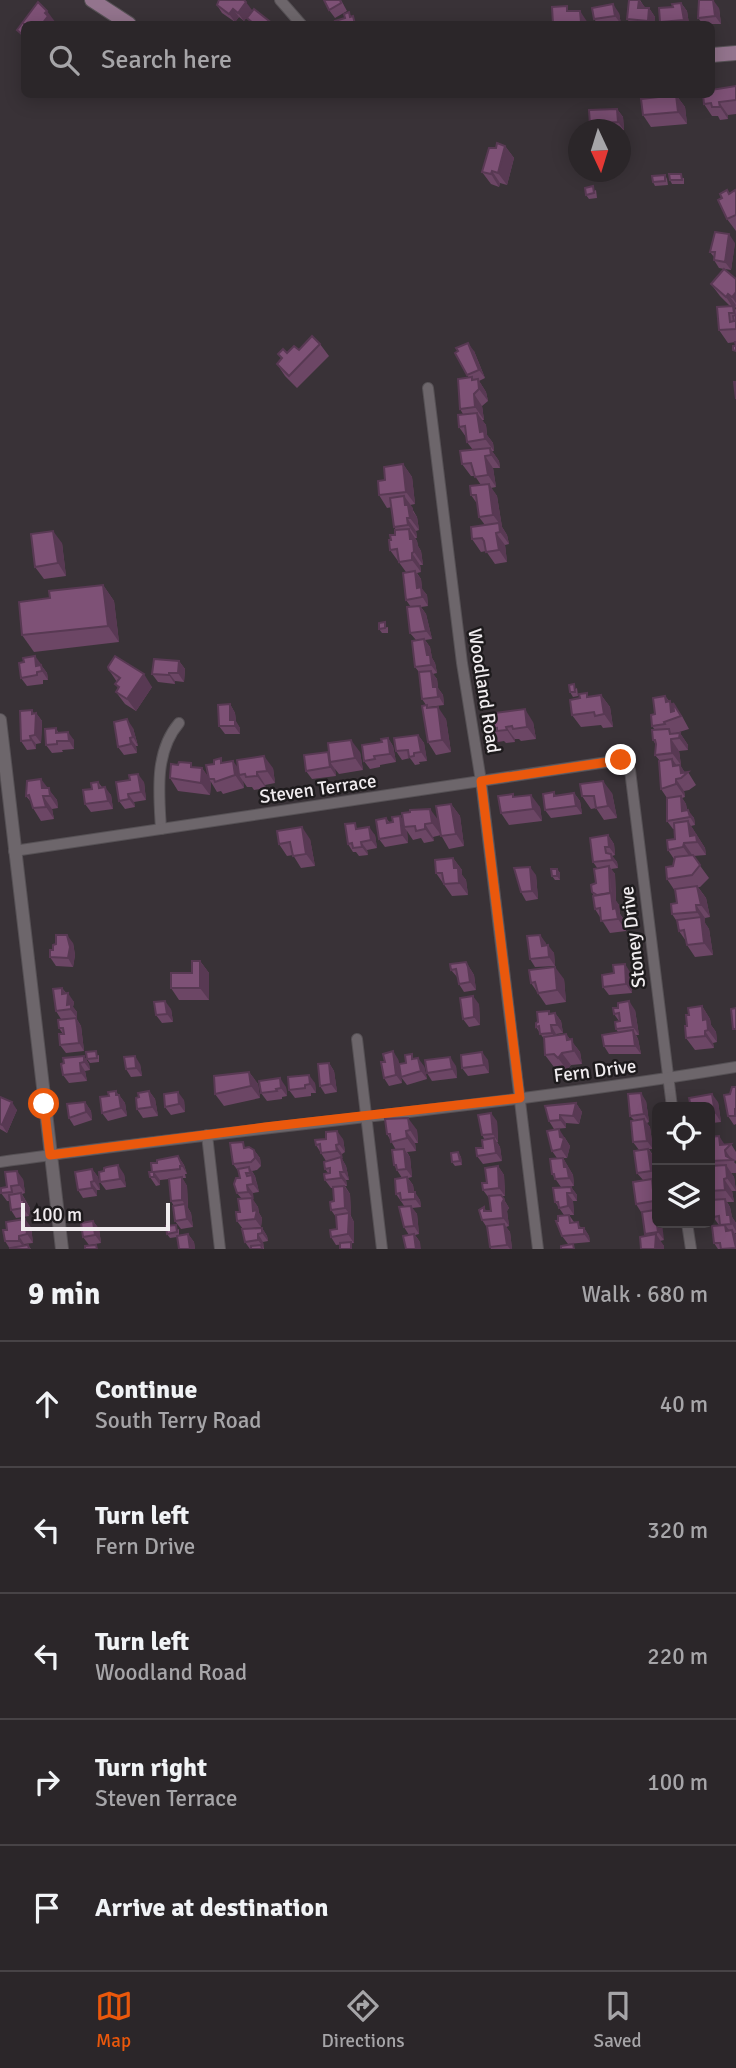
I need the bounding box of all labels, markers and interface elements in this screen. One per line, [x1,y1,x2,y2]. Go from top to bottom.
search box [21,21,715,98]
icon: search [45,41,83,79]
text: Search here [101,44,232,76]
north arrow [568,119,631,182]
street label: Woodland Road [462,627,506,755]
route end [605,744,636,775]
street label: Steven Terrace [258,769,378,809]
street label: Stoney Drive [615,885,651,989]
street label: Fern Drive [552,1054,638,1088]
route start [28,1088,59,1119]
map controls [652,1102,715,1228]
button: locate [652,1102,715,1165]
button: layers [652,1165,715,1228]
scale bar [21,1200,170,1232]
text: 100 m [32,1203,82,1227]
text: 9 min [28,1276,100,1313]
text: Walk · 680 m [582,1280,708,1309]
text: Continue [95,1374,197,1406]
icon: ahead [28,1385,66,1423]
text: 40 m [660,1390,708,1419]
text: South Terry Road [95,1406,261,1435]
text: Turn left [95,1500,189,1532]
icon: left [28,1511,66,1549]
text: 320 m [647,1516,708,1545]
text: Fern Drive [95,1532,195,1561]
text: Turn left [95,1626,189,1658]
icon: left [28,1637,66,1675]
text: 220 m [647,1642,708,1671]
text: Woodland Road [95,1658,247,1687]
text: Turn right [95,1752,207,1784]
icon: right [28,1763,66,1801]
text: 100 m [647,1768,708,1797]
text: Steven Terrace [95,1784,238,1813]
icon: arrive [28,1889,66,1927]
text: Arrive at destination [95,1892,328,1924]
tab: Map [95,1987,133,2053]
tab: Directions [322,1987,405,2053]
tab: Saved [594,1987,641,2053]

